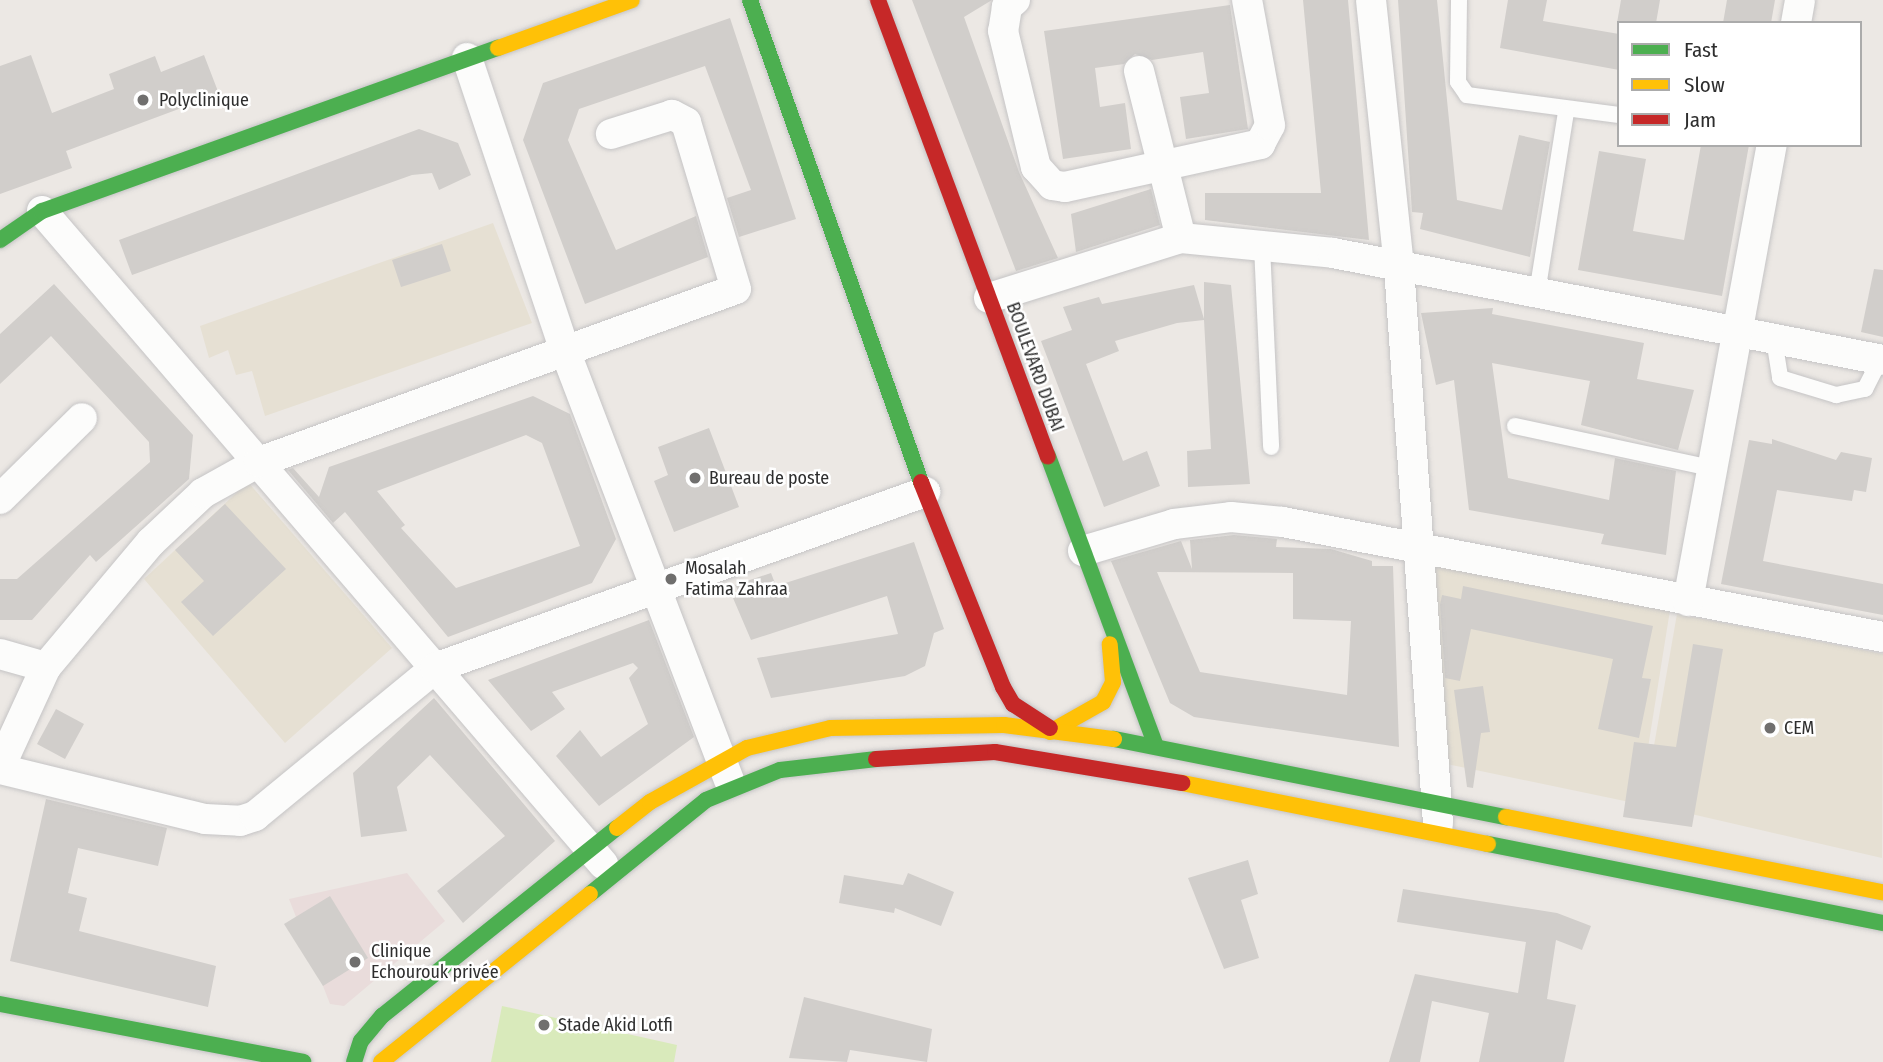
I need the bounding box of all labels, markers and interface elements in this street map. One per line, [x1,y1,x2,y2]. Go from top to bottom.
legend [1617,21,1862,147]
text: Fast [1684,37,1718,63]
text: Slow [1684,72,1725,98]
place label: Polyclinique [159,89,249,111]
marker: Polyclinique [133,90,153,110]
text: Jam [1684,107,1716,133]
street label: BOULEVARD DUBAI [1002,299,1068,435]
place label: Bureau de poste [709,467,829,489]
marker: Bureau de poste [687,470,703,486]
place label: Mosalah Fatima Zahraa [685,558,788,600]
marker: Mosalah Fatima Zahraa [663,571,679,587]
place label: CEM [1784,717,1814,739]
marker: CEM [1762,720,1778,736]
place label: Clinique Echourouk privée [371,941,499,984]
marker: Clinique Echourouk privée [345,952,365,972]
place label: Stade Akid Lotfi [558,1014,673,1036]
marker: Stade Akid Lotfi [536,1017,552,1033]

